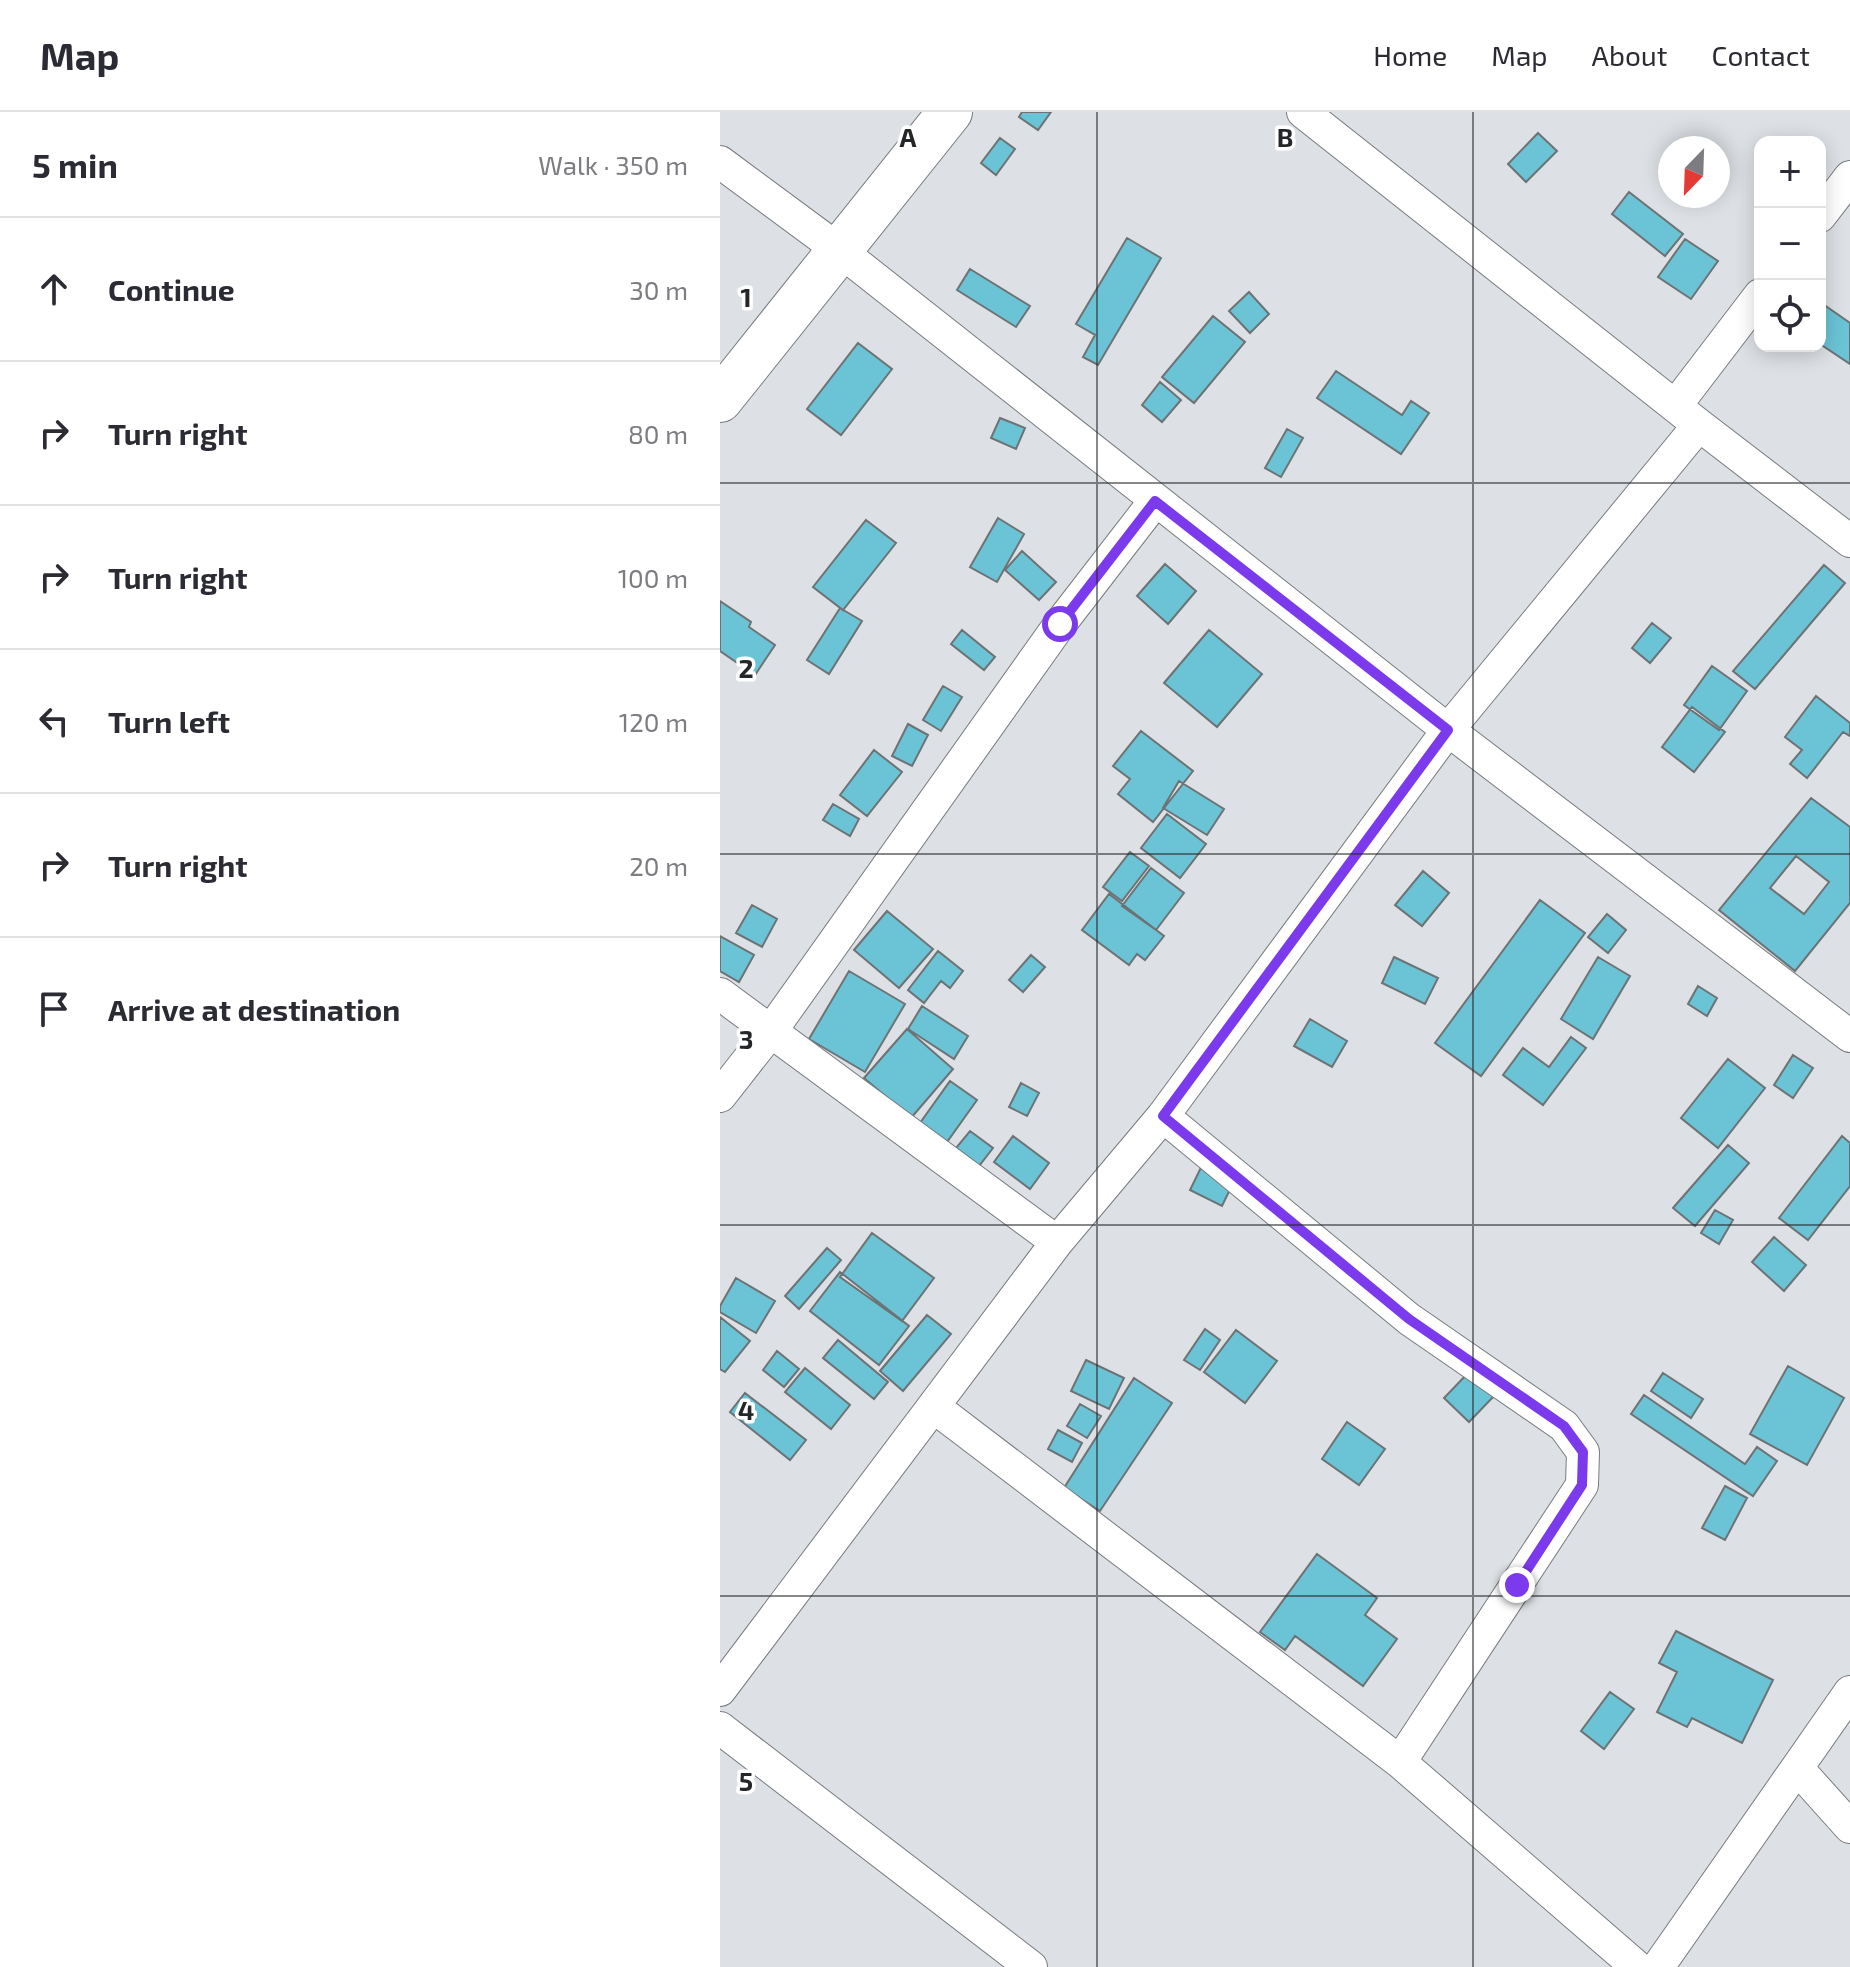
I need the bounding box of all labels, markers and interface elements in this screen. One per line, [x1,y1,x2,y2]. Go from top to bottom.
text: Map [40,32,119,78]
text: Home [1373,38,1447,72]
text: Map [1491,38,1548,72]
text: About [1592,38,1667,72]
text: Contact [1711,38,1810,72]
text: A [900,121,917,152]
text: B [1277,121,1293,152]
north arrow [1658,136,1730,208]
map controls [1754,136,1826,352]
button: + [1754,136,1826,208]
text: 5 min [32,144,118,185]
text: Walk · 350 m [538,149,688,180]
button: − [1754,208,1826,280]
icon: ahead [32,267,76,311]
text: Continue [108,271,235,307]
text: 30 m [629,274,688,305]
button: locate [1754,280,1826,352]
text: 1 [740,281,752,312]
icon: right [32,411,76,455]
text: Turn right [108,415,248,451]
text: 80 m [628,418,688,449]
icon: right [32,555,76,599]
text: Turn right [108,559,248,595]
text: 100 m [618,562,688,593]
route start [1042,606,1078,642]
text: 2 [738,652,754,683]
icon: left [32,699,76,743]
text: Turn left [108,703,230,739]
text: 120 m [619,706,688,737]
icon: right [32,843,76,887]
text: Turn right [108,847,248,883]
text: 20 m [629,850,688,881]
icon: arrive [32,987,76,1031]
text: Arrive at destination [108,991,400,1027]
text: 3 [739,1023,753,1054]
text: 4 [738,1394,754,1425]
route end [1499,1567,1535,1603]
text: 5 [739,1765,753,1796]

